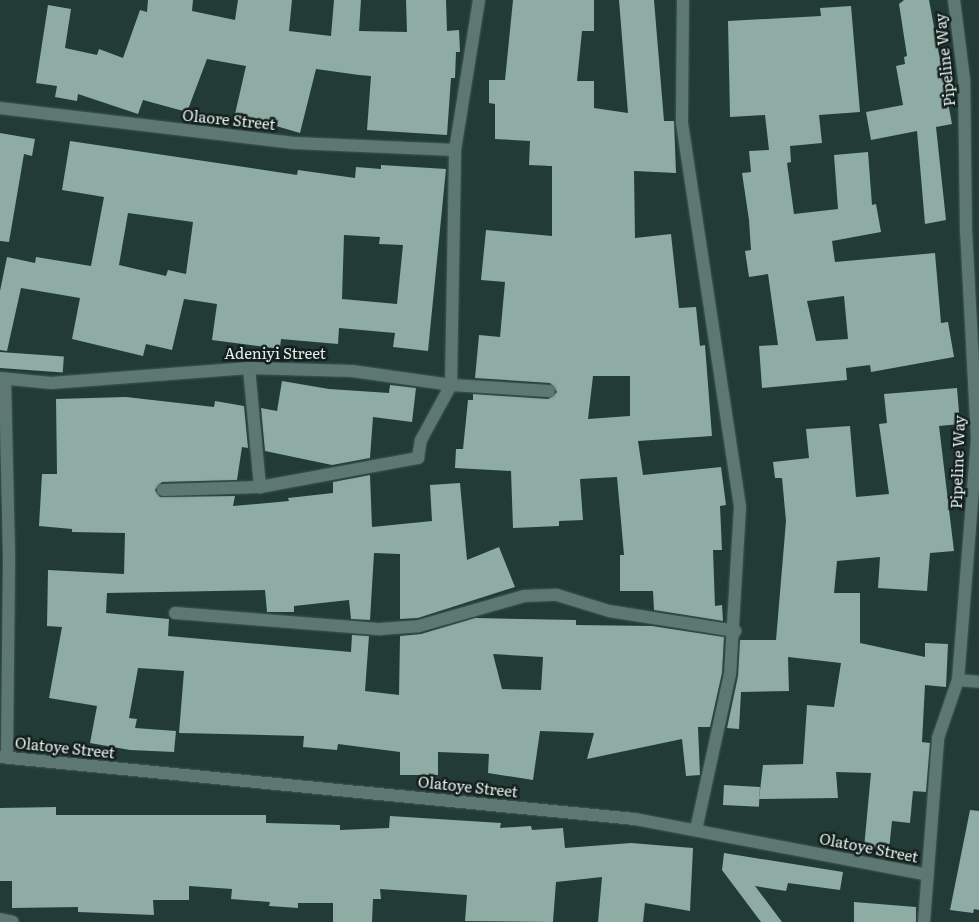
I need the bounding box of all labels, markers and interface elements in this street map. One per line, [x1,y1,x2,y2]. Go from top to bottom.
street label: Pipeline Way [930,13,958,107]
street label: Olaore Street [182,105,276,133]
street label: Adeniyi Street [224,344,326,362]
street label: Pipeline Way [946,415,968,509]
street label: Olatoye Street [14,733,116,761]
street label: Olatoye Street [417,772,519,800]
street label: Olatoye Street [818,829,920,865]

